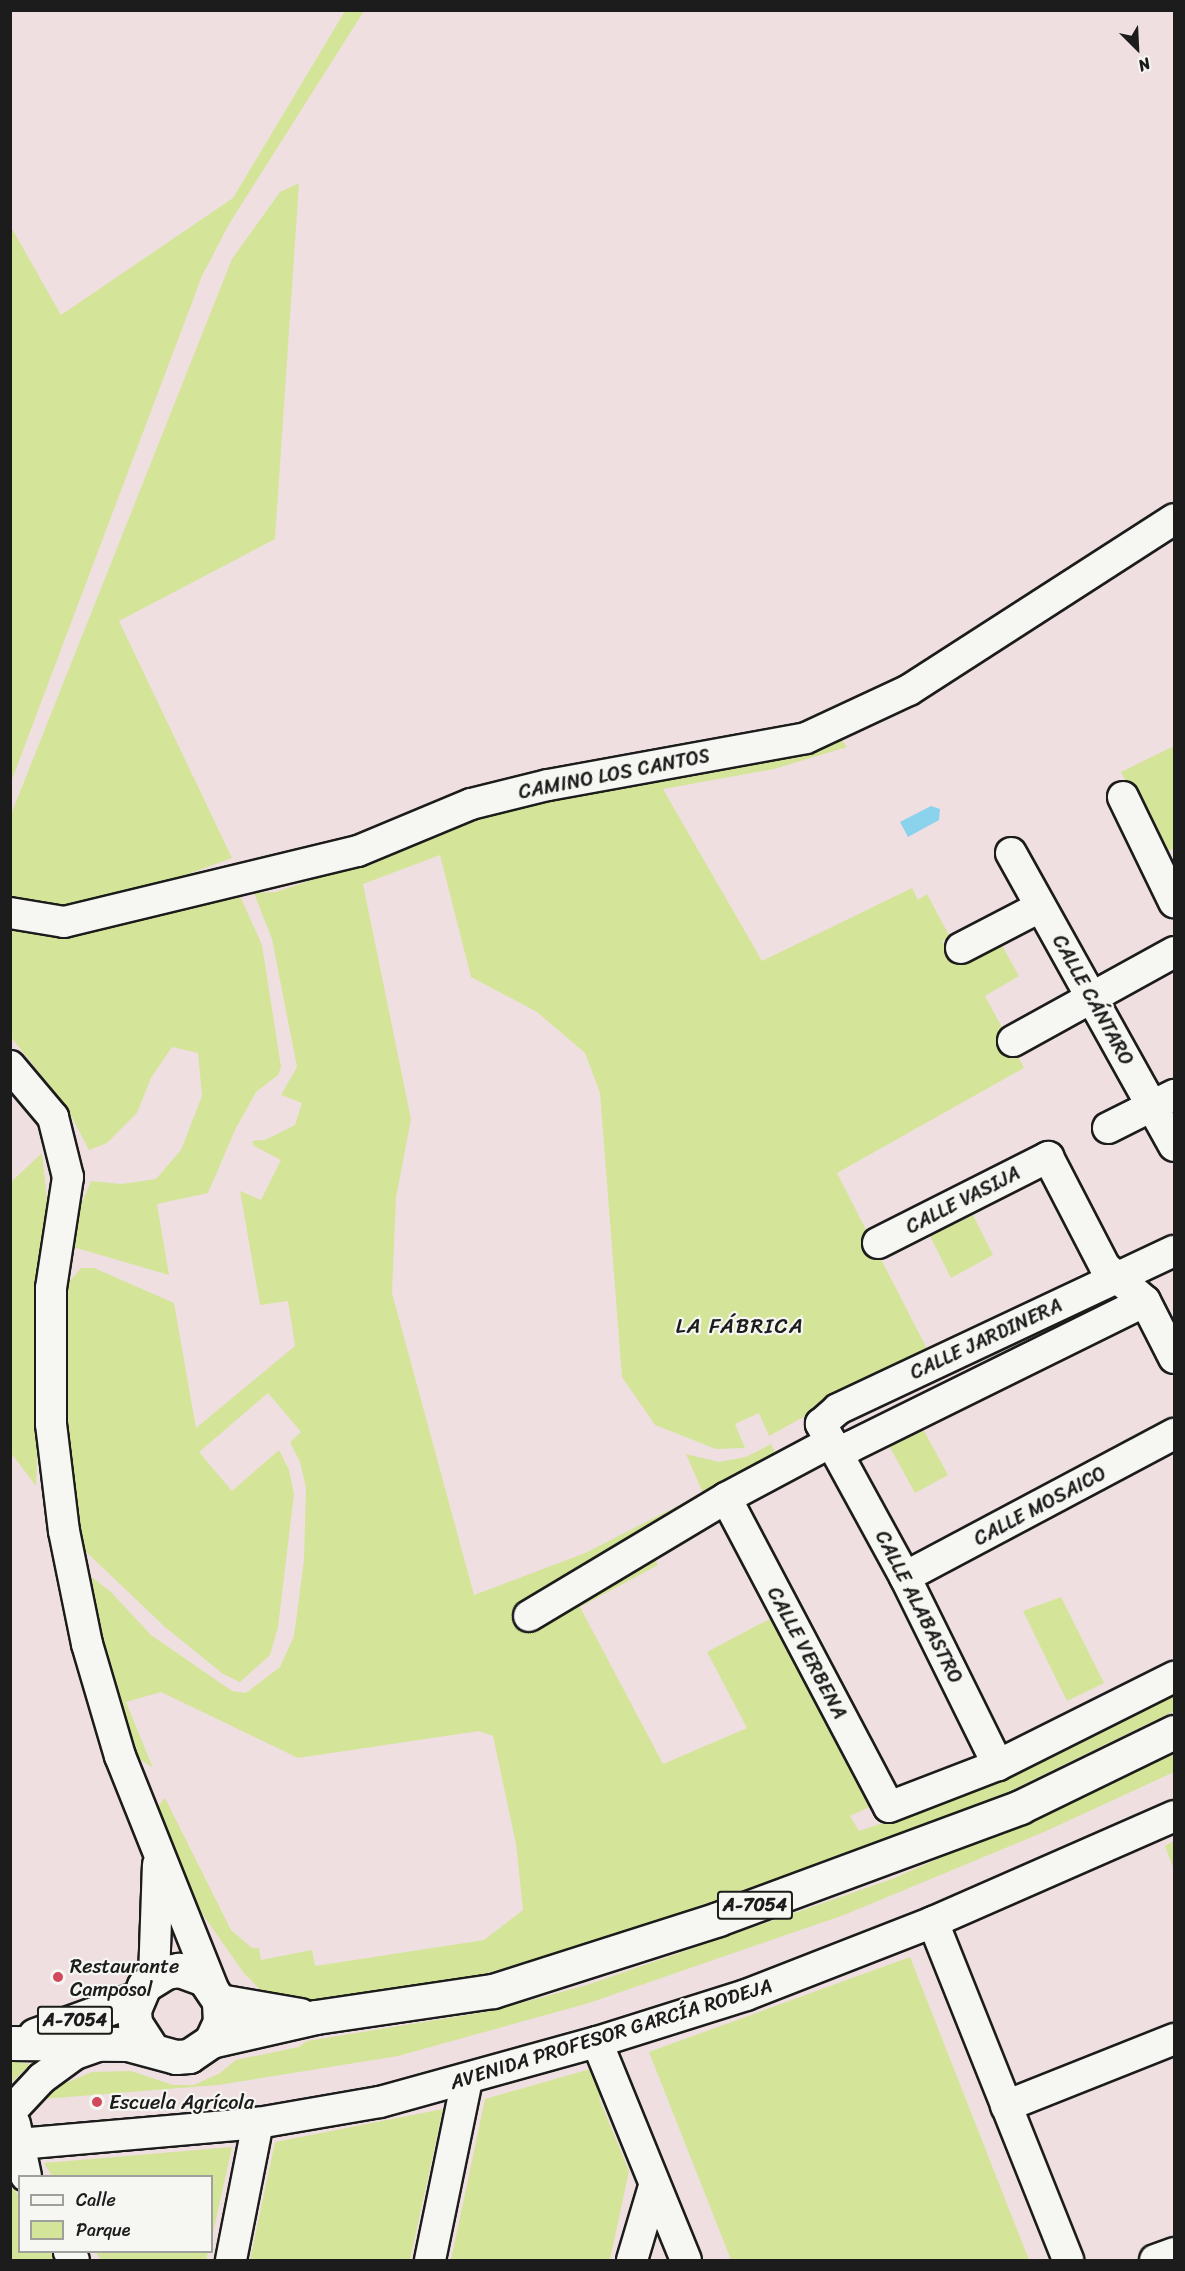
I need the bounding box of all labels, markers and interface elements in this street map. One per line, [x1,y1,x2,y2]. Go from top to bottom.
north arrow [1107,18,1167,78]
text: N [1134,49,1155,80]
street label: CAMINO LOS CANTOS [515,744,713,804]
street label: CALLE CÁNTARO [1047,930,1139,1070]
street label: CALLE VASIJA [903,1161,1023,1239]
street label: CALLE JARDINERA [907,1294,1065,1384]
district label: LA FÁBRICA [676,1313,804,1339]
street label: CALLE MOSAICO [970,1461,1110,1551]
street label: CALLE ALABASTRO [870,1527,968,1687]
street label: CALLE VERBENA [762,1583,852,1723]
road number: A-7054 [716,1890,794,1920]
place label: Restaurante Camposol [70,1954,179,2001]
marker: Restaurante Camposol [51,1970,65,1984]
street label: AVENIDA PROFESOR GARCÍA RODEJA [447,1974,775,2094]
road number: A-7054 [36,2005,114,2035]
place label: Escuela Agrícola [109,2090,254,2114]
marker: Escuela Agrícola [90,2095,104,2109]
legend [18,2175,213,2253]
text: Calle [76,2184,116,2216]
text: Parque [76,2214,130,2246]

